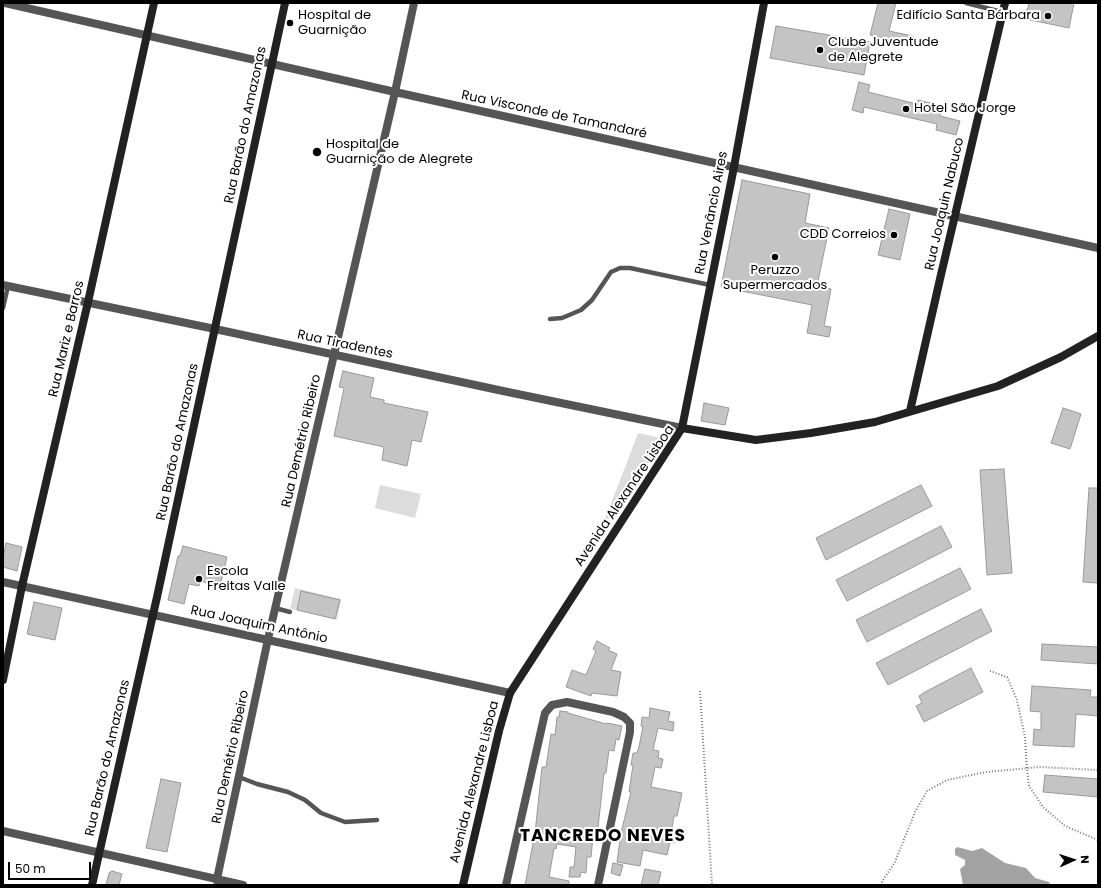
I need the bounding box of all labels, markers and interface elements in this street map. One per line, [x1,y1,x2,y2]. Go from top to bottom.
place label: Hospital de Guarnição [298,8,371,39]
place label: Edifício Santa Bárbara [896,8,1040,24]
marker: Edifício Santa Bárbara [1043,11,1053,21]
marker: Hospital de Guarnição [285,18,295,28]
place label: Clube Juventude de Alegrete [828,35,939,66]
street label: Rua Barão do Amazonas [222,45,270,205]
marker: Clube Juventude de Alegrete [815,45,825,55]
street label: Rua Visconde de Tamandaré [460,88,648,142]
place label: Hotel São Jorge [914,101,1016,117]
marker: Hotel São Jorge [901,104,911,114]
street label: Rua Joaquin Nabuco [922,136,968,272]
place label: Hospital de Guarnição de Alegrete [326,137,473,168]
marker: Hospital de Guarnição de Alegrete [311,146,323,158]
street label: Rua Venâncio Aires [692,150,732,276]
place label: CDD Correios [800,227,886,243]
marker: CDD Correios [889,230,899,240]
marker: Peruzzo Supermercados [770,252,780,262]
place label: Peruzzo Supermercados [723,263,827,294]
street label: Rua Mariz e Barros [46,279,88,399]
street label: Rua Tiradentes [296,327,394,363]
street label: Rua Barão do Amazonas [154,362,202,522]
street label: Rua Demétrio Ribeiro [279,373,325,509]
street label: Avenida Alexandre Lisboa [572,423,678,569]
place label: Escola Freitas Valle [207,564,285,595]
marker: Escola Freitas Valle [194,574,204,584]
street label: Rua Joaquim Antônio [189,603,329,647]
street label: Rua Barão do Amazonas [82,678,134,838]
street label: Rua Demétrio Ribeiro [209,689,253,825]
street label: Avenida Alexandre Lisboa [447,699,503,865]
district label: TANCREDO NEVES [520,827,686,847]
north arrow [1053,840,1093,880]
scale bar [10,854,93,880]
text: N [1077,855,1093,864]
text: 50 m [15,860,46,877]

